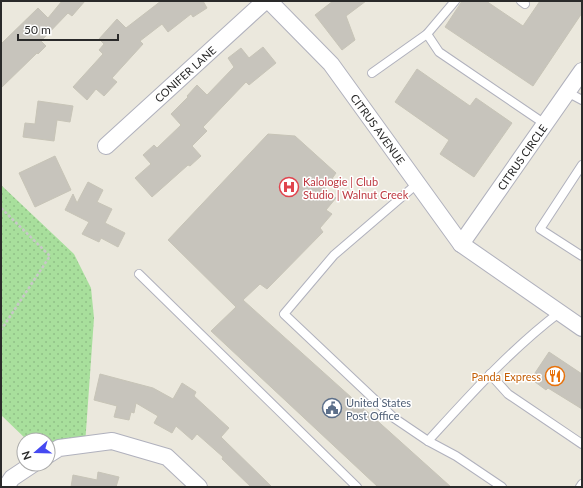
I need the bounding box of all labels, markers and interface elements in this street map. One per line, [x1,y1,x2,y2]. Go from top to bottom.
scale bar [18,16,118,42]
text: 50 m [24,22,51,37]
street label: CONIFER LANE [152,43,218,105]
street label: CITRUS AVENUE [348,91,408,167]
street label: CITRUS CIRCLE [495,122,549,192]
place label: Kalologie | Club Studio | Walnut Creek [303,175,409,201]
hospital icon: Kalologie | Club Studio | Walnut Creek [278,176,300,198]
restaurant icon: Panda Express [544,365,566,387]
place label: Panda Express [471,370,541,383]
place label: United States Post Office [346,396,411,422]
public building icon: United States Post Office [321,397,343,419]
north arrow [16,432,56,472]
text: N [19,449,34,462]

